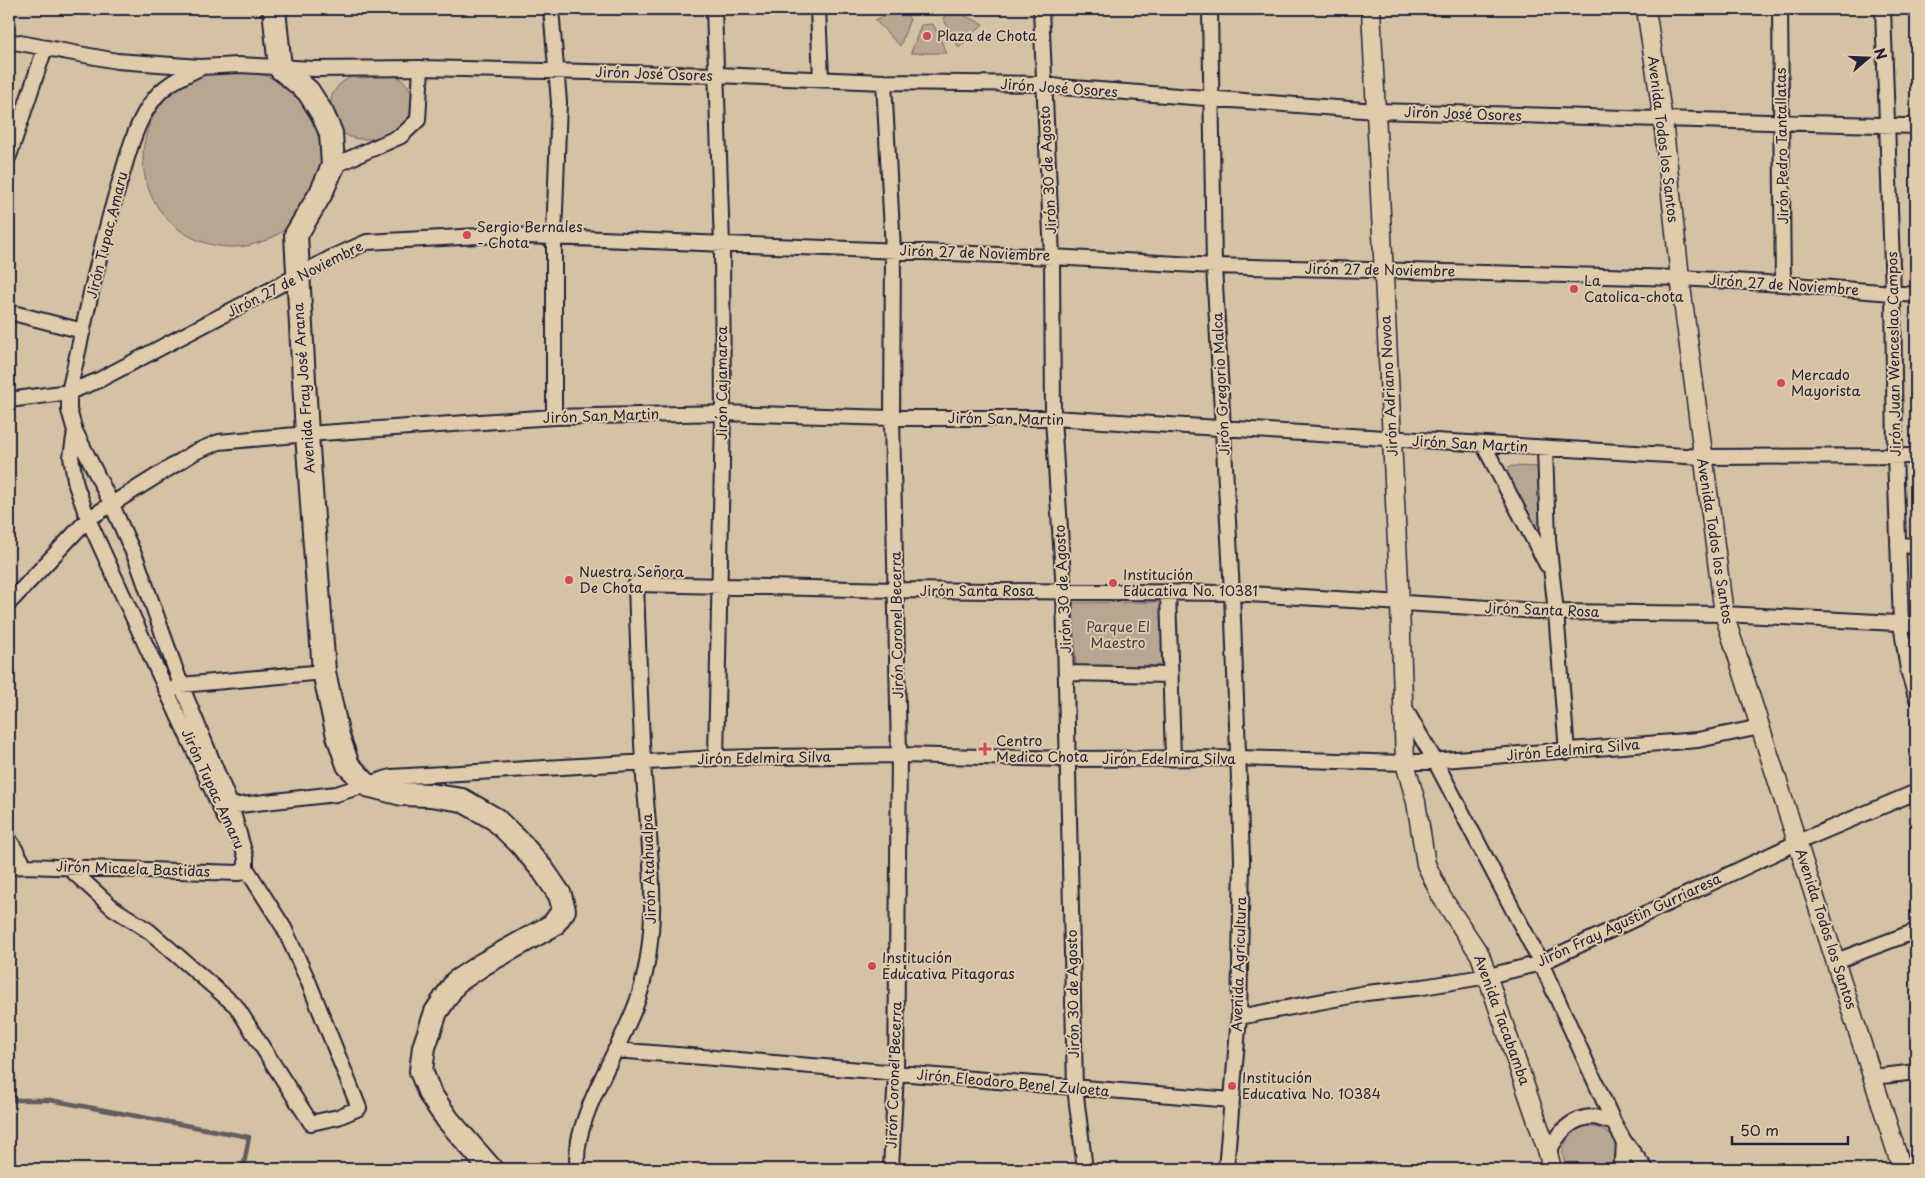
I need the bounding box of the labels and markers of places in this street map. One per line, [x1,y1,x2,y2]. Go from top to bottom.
place label: Plaza de Chota [937,25,1037,46]
marker: Plaza de Chota [921,30,933,42]
place label: Sergio Bernales - Chota [477,216,583,253]
marker: Sergio Bernales - Chota [461,229,473,241]
place label: La Catolica-chota [1584,270,1684,307]
marker: La Catolica-chota [1568,283,1580,295]
place label: Mercado Mayorista [1791,364,1861,401]
marker: Mercado Mayorista [1775,377,1787,389]
place label: Nuestra Señora De Chota [579,561,684,598]
place label: Institución Educativa No. 10381 [1123,564,1258,601]
marker: Nuestra Señora De Chota [563,574,575,586]
marker: Institución Educativa No. 10381 [1107,577,1119,589]
place label: Centro Medico Chota [996,730,1088,767]
marker: Centro Medico Chota [978,742,992,756]
place label: Institución Educativa Pitagoras [882,947,1015,984]
marker: Institución Educativa Pitagoras [866,960,878,972]
place label: Institución Educativa No. 10384 [1242,1067,1381,1104]
marker: Institución Educativa No. 10384 [1226,1080,1238,1092]

